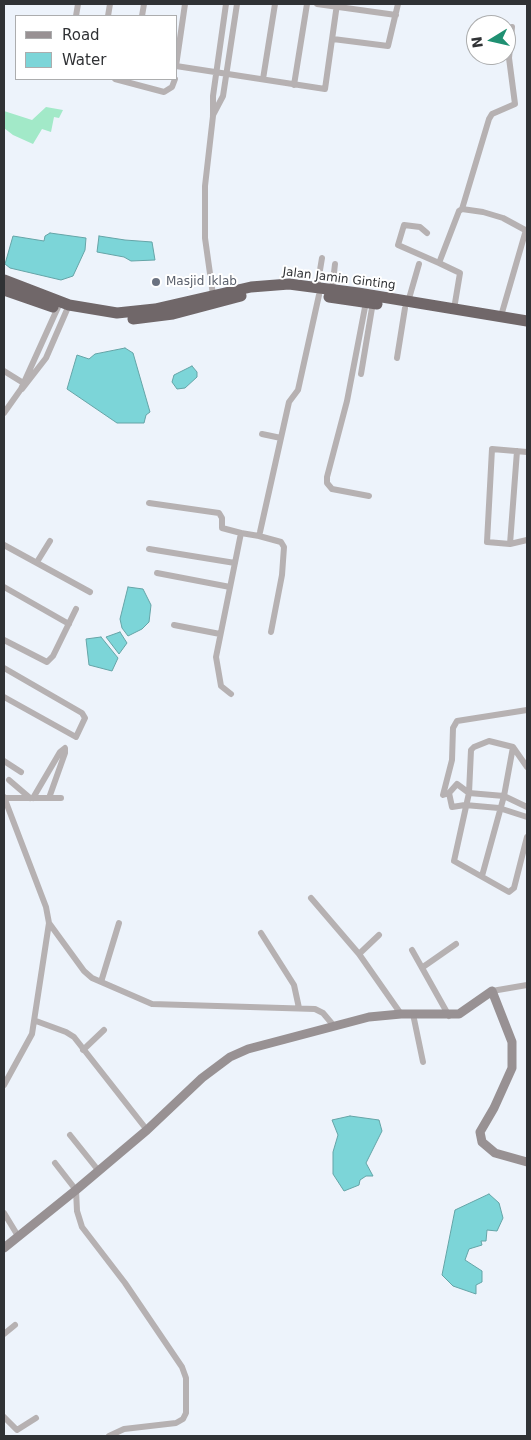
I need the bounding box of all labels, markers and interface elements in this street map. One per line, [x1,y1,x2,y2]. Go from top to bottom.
legend [15,15,178,80]
north arrow [466,15,516,65]
text: Road [62,26,100,44]
text: N [468,35,486,49]
text: Water [62,51,106,69]
street label: Jalan Jamin Ginting [282,265,396,293]
place label: Masjid Iklab [166,275,237,289]
marker: Masjid Iklab [150,276,162,288]

